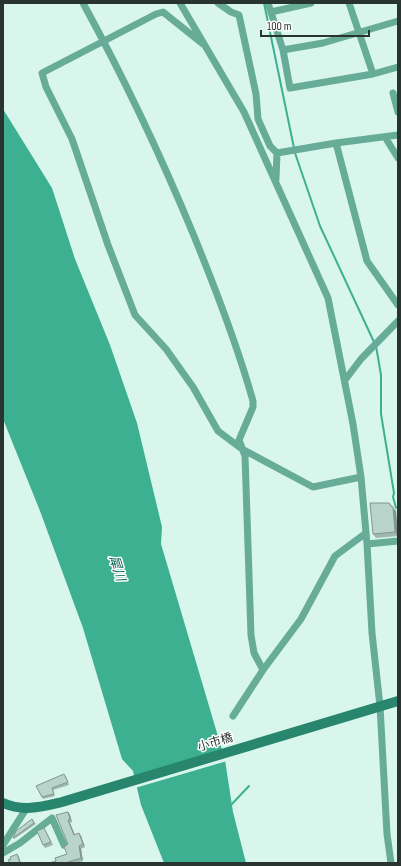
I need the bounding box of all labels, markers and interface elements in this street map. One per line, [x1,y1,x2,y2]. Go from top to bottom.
scale bar [261,12,369,38]
text: 100 m [267,19,292,34]
water label: 犀川 [106,554,129,585]
street label: 小市橋 [196,730,235,755]

